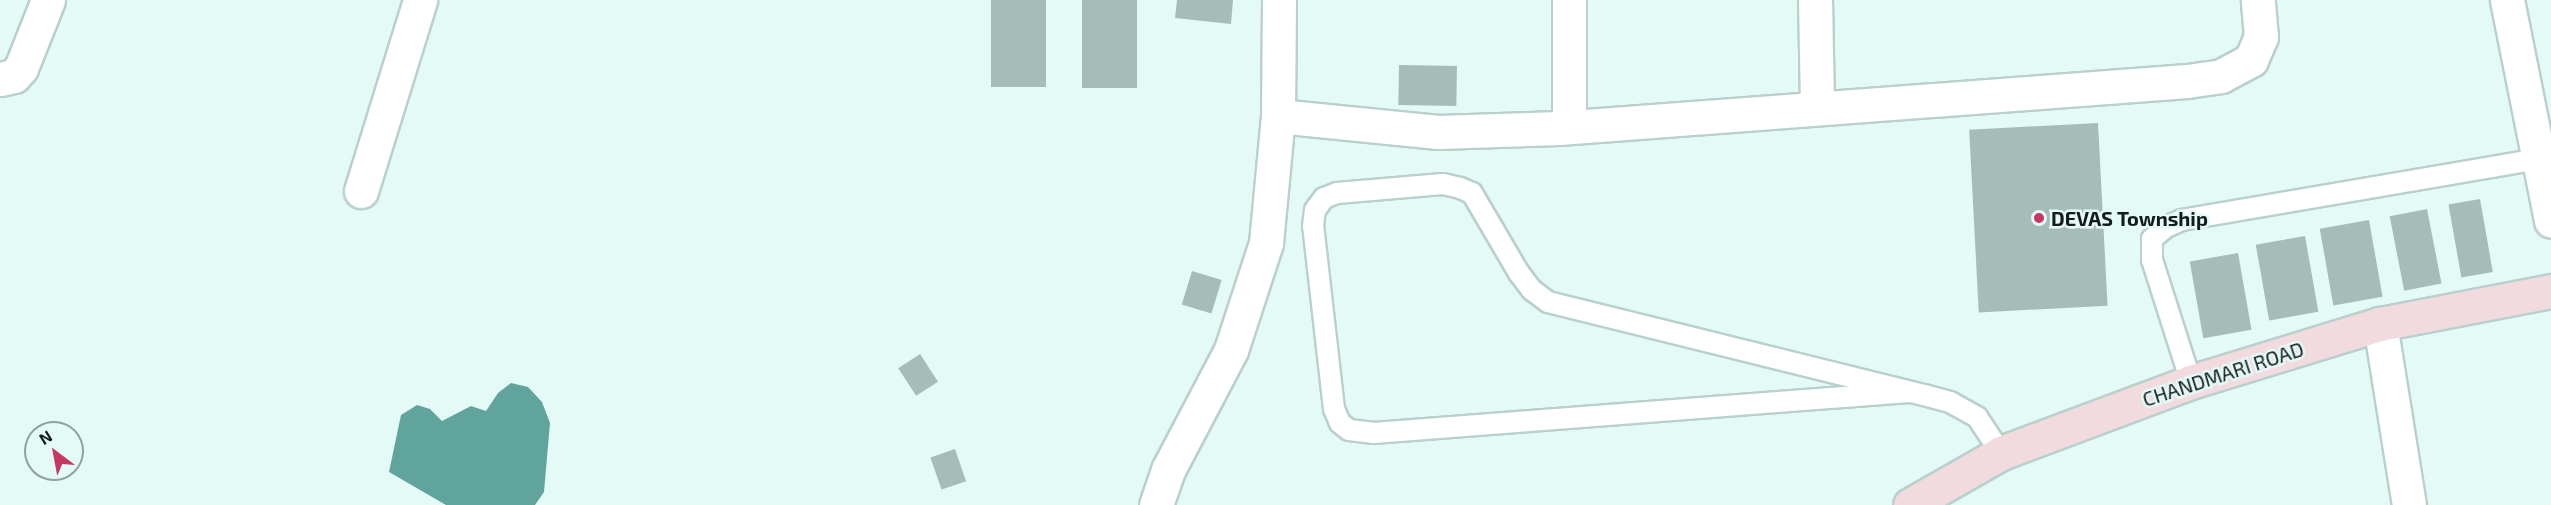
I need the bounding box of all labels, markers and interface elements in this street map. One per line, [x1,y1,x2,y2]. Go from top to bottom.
place label: DEVAS Township [2051,206,2208,230]
marker: DEVAS Township [2032,211,2046,225]
street label: CHANDMARI ROAD [2139,337,2307,411]
north arrow [24,421,84,481]
text: N [35,426,55,448]

